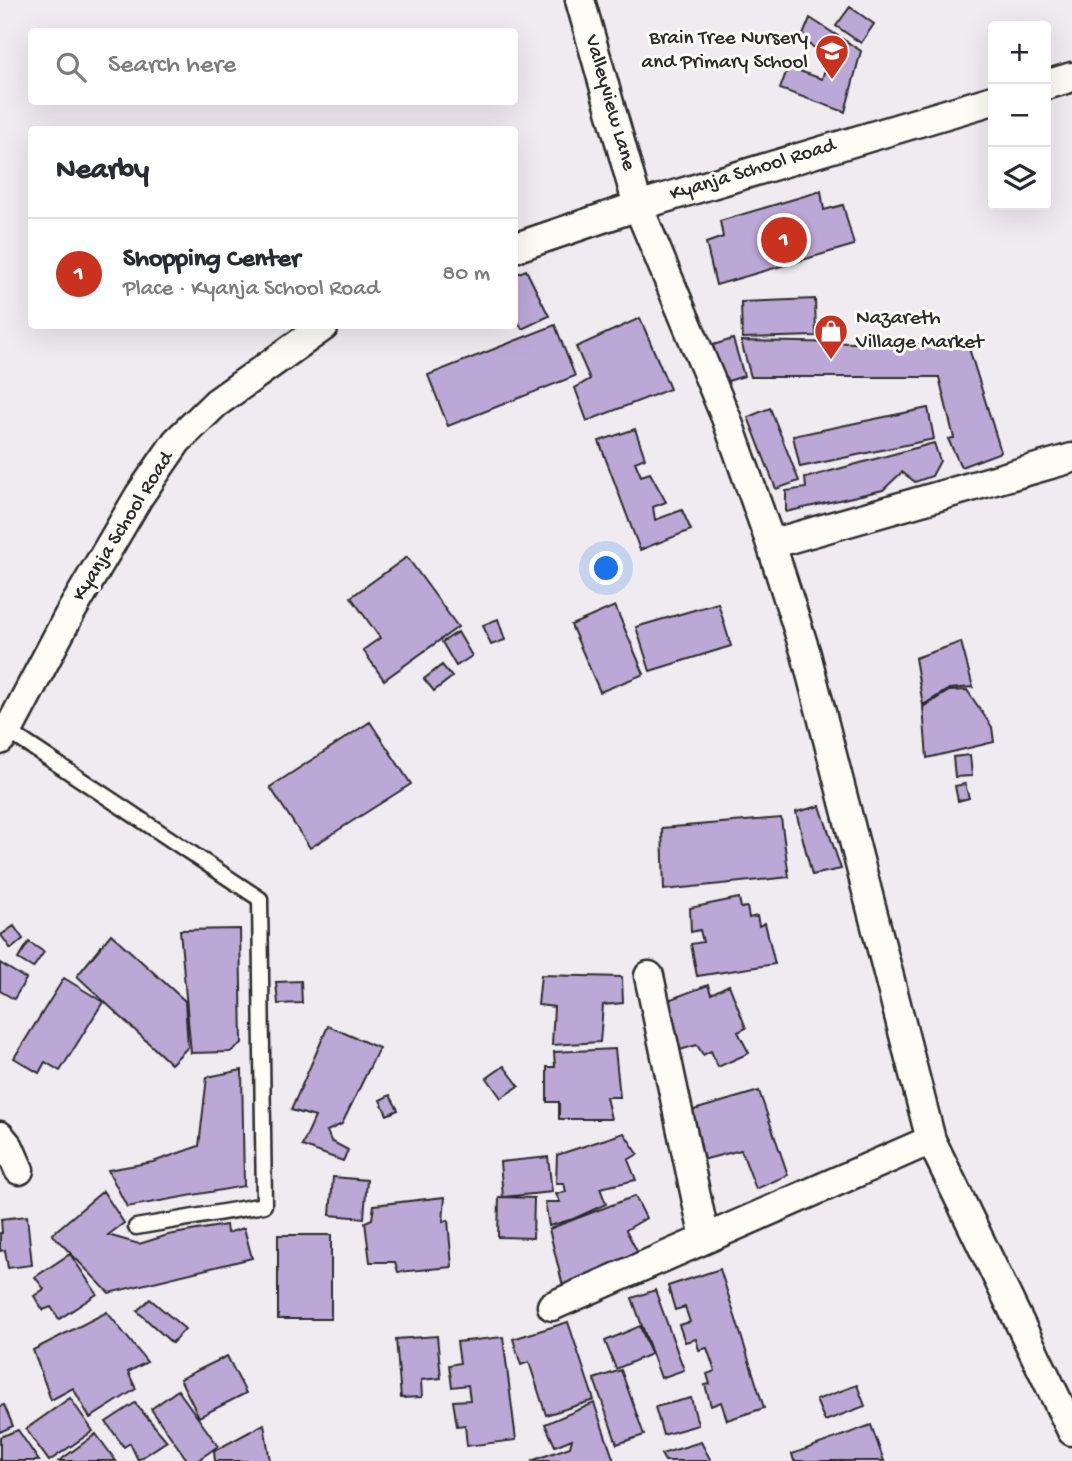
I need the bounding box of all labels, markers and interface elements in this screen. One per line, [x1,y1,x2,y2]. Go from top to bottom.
map controls [988,21,1051,210]
button: + [988,21,1051,84]
place label: Brain Tree Nursery and Primary School [642,27,808,76]
search box [28,28,518,105]
street label: Valleyview Lane [577,31,641,175]
school or university icon: Brain Tree Nursery and Primary School [813,32,851,81]
icon: search [52,48,90,86]
text: Search here [108,51,236,82]
button: − [988,84,1051,147]
street label: Kyanja School Road [667,133,840,208]
button: layers [988,147,1051,210]
text: Nearby [56,154,149,189]
pin: 1 [761,214,807,266]
text: Shopping Center [123,245,300,276]
text: 1 [74,261,84,288]
text: 80 m [443,261,490,288]
text: Place · Kyanja School Road [123,276,379,303]
place label: Nazareth Village Market [855,307,986,356]
shop icon: Nazareth Village Market [812,312,850,361]
street label: Kyanja School Road [68,446,181,606]
your location [589,551,623,585]

